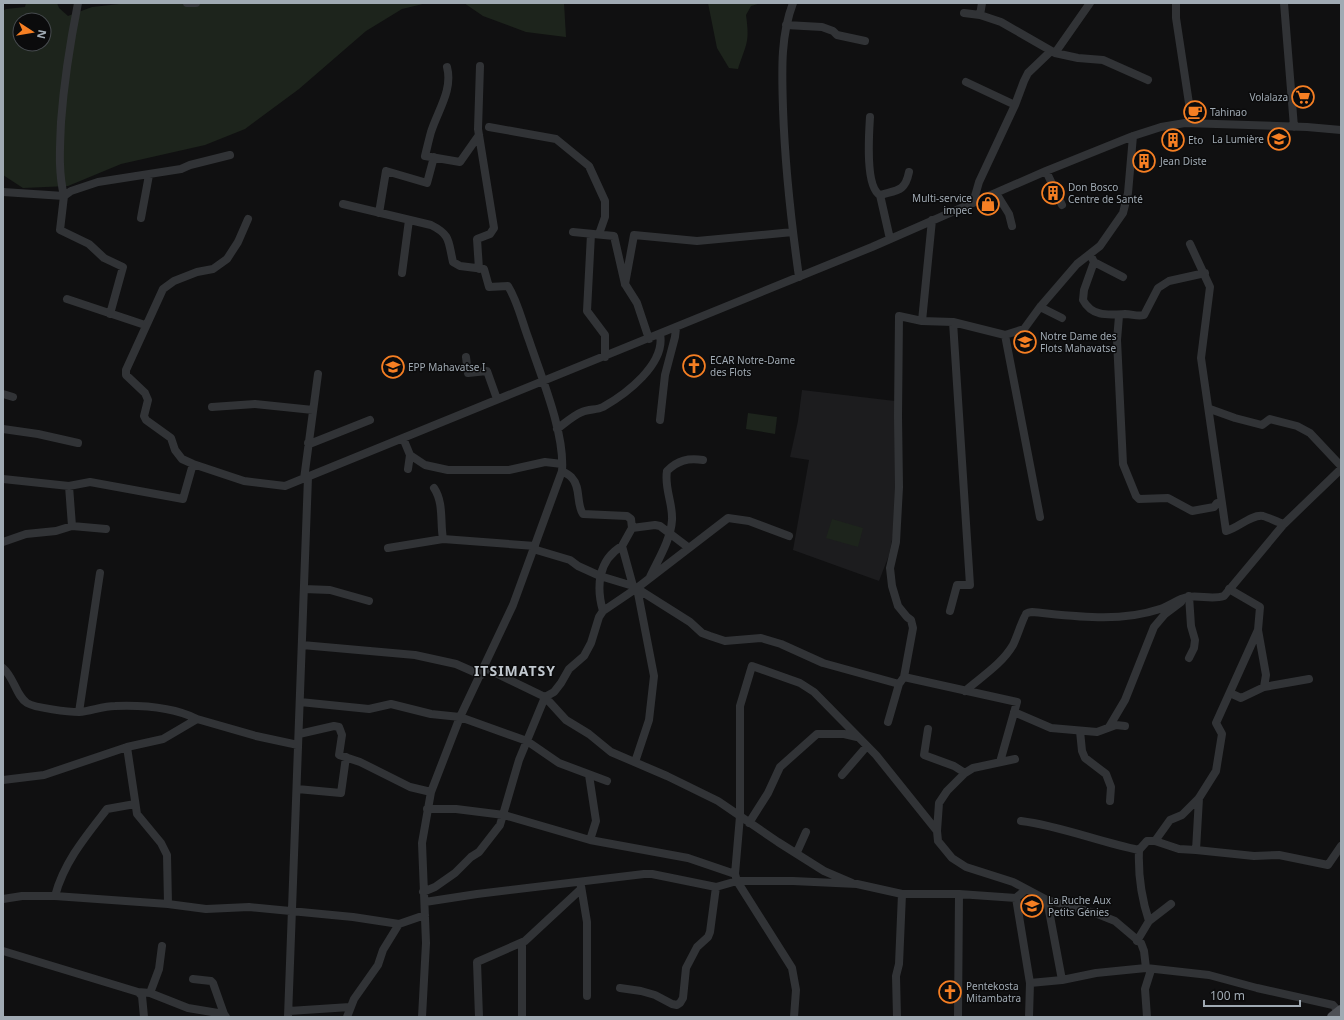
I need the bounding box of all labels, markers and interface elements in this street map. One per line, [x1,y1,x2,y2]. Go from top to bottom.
north arrow [12,12,52,52]
text: N [34,28,51,40]
supermarket icon: Volalaza [1290,84,1316,110]
place label: Volalaza [1249,90,1288,104]
cafe icon: Tahinao [1182,99,1208,125]
place label: Tahinao [1210,105,1247,119]
school or university icon: La Lumière [1266,126,1292,152]
building icon: Eto [1160,127,1186,153]
place label: La Lumière [1212,132,1264,146]
place label: Eto [1188,133,1203,147]
building icon: Jean Diste [1131,148,1157,174]
place label: Jean Diste [1159,154,1207,168]
building icon: Don Bosco Centre de Santé [1040,180,1066,206]
place label: Don Bosco Centre de Santé [1068,180,1143,206]
place label: Multi-service impec [912,191,972,217]
shop icon: Multi-service impec [975,191,1001,217]
school or university icon: Notre Dame des Flots Mahavatse [1012,329,1038,355]
place label: Notre Dame des Flots Mahavatse [1040,329,1117,355]
church icon: ECAR Notre-Dame des Flots [681,353,707,379]
place label: ECAR Notre-Dame des Flots [710,353,795,379]
school or university icon: EPP Mahavatse I [380,354,406,380]
place label: EPP Mahavatse I [408,360,485,374]
district label: ITSIMATSY [474,661,556,680]
school or university icon: La Ruche Aux Petits Génies [1019,893,1045,919]
place label: La Ruche Aux Petits Génies [1048,893,1112,919]
church icon: Pentekosta Mitambatra [937,979,963,1005]
place label: Pentekosta Mitambatra [966,979,1021,1005]
scale bar [1204,982,1300,1008]
text: 100 m [1210,987,1245,1004]

